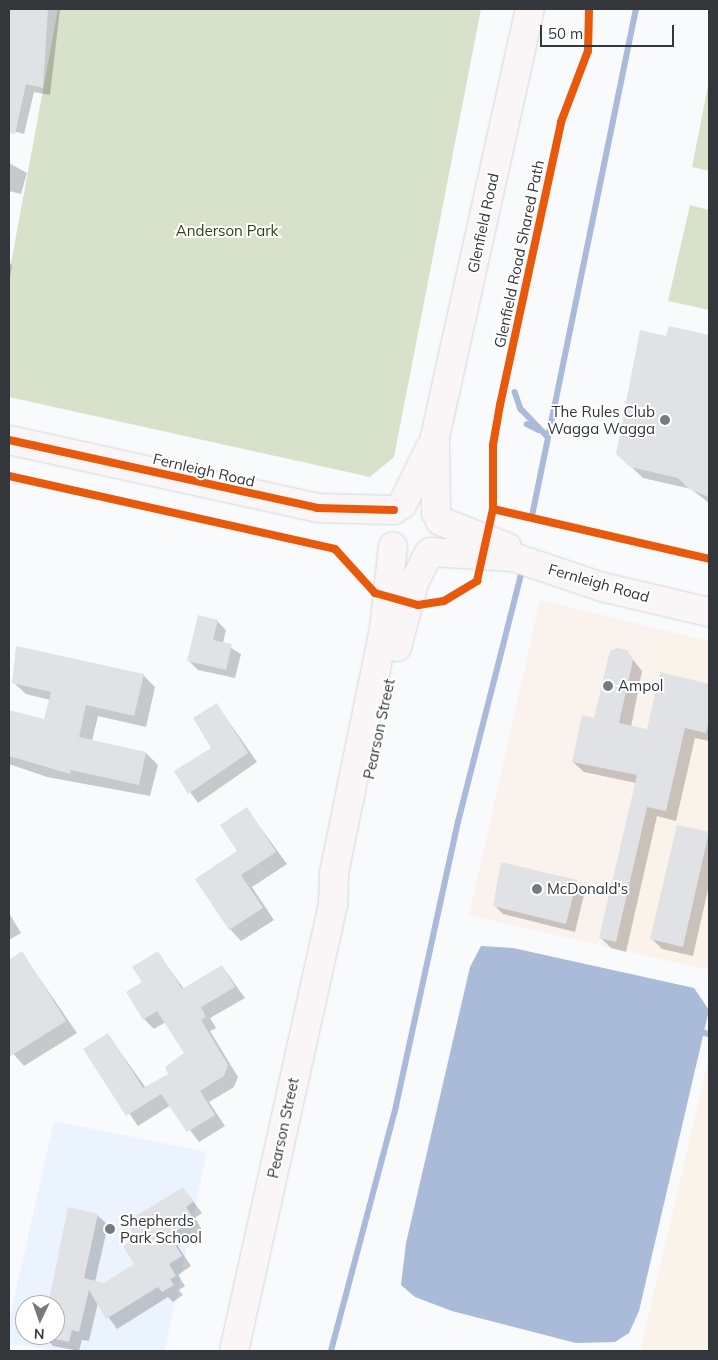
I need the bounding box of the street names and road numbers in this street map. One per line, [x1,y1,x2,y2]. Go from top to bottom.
street label: Glenfield Road Shared Path [490,159,548,349]
street label: Glenfield Road [464,171,502,275]
street label: Fernleigh Road [151,449,257,491]
street label: Fernleigh Road [546,560,652,606]
street label: Pearson Street [360,677,398,781]
street label: Pearson Street [264,1076,302,1180]

